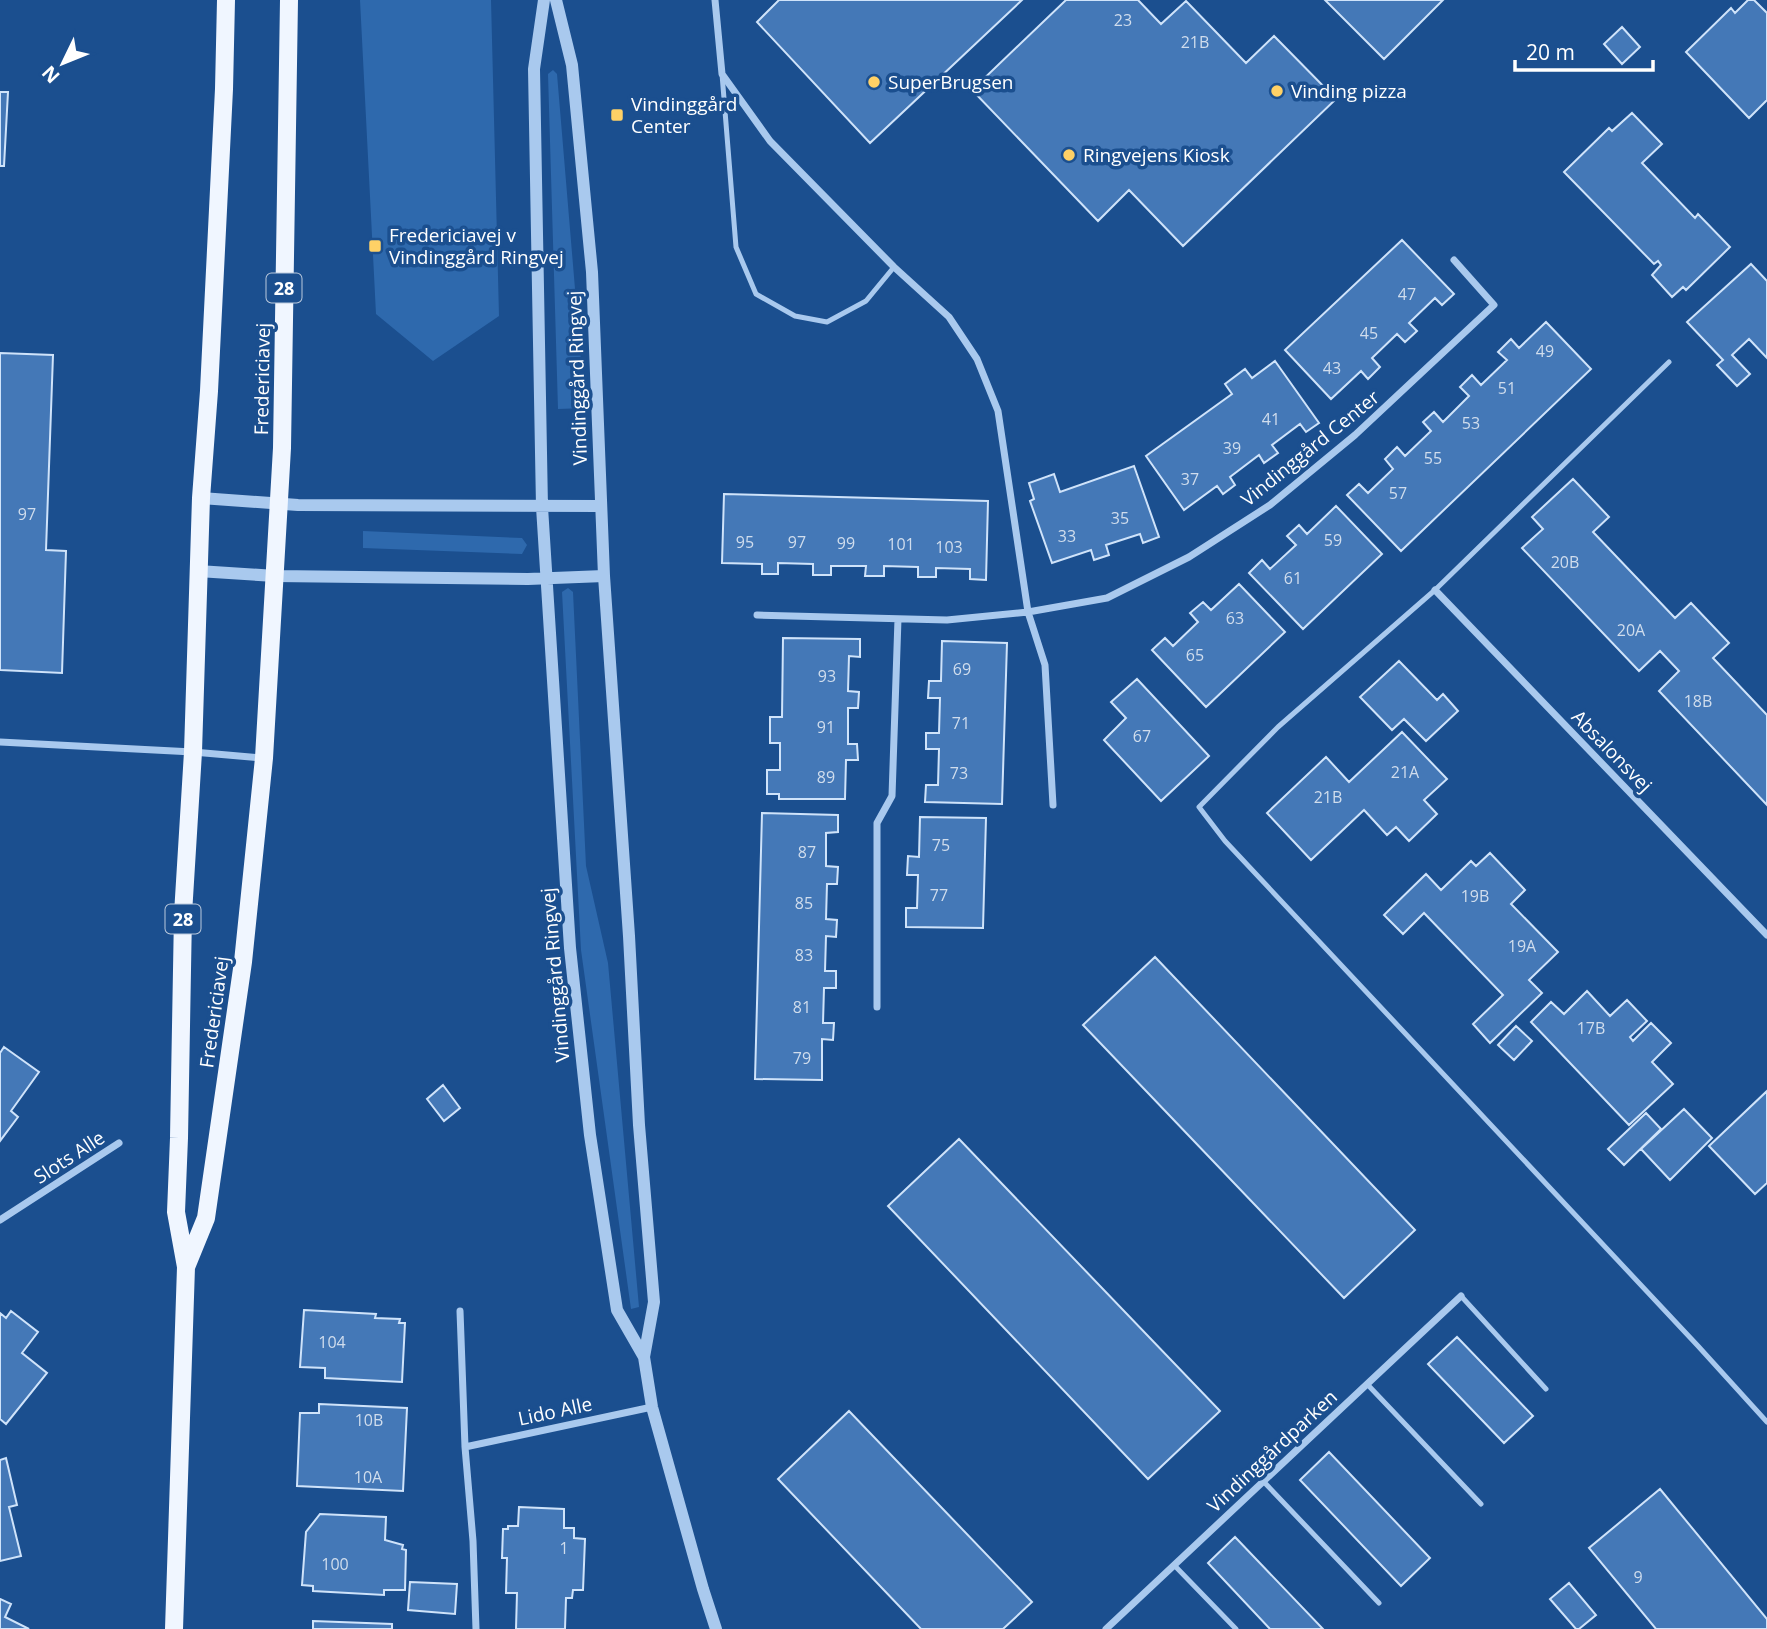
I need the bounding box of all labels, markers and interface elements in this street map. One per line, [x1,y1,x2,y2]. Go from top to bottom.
house number: 23 [1114,9,1132,31]
north arrow [28,28,98,98]
scale bar [1515,28,1653,72]
house number: 21B [1181,31,1209,53]
text: 20 m [1526,38,1575,66]
text: N [36,60,65,89]
place label: SuperBrugsen [888,69,1014,95]
marker: SuperBrugsen [866,74,882,90]
place label: Vinding pizza [1291,78,1407,104]
marker: Vinding pizza [1269,83,1285,99]
place label: Vindinggård Center [631,91,737,139]
marker: Vindinggård Center [609,107,625,123]
place label: Ringvejens Kiosk [1083,142,1230,168]
marker: Ringvejens Kiosk [1061,147,1077,163]
place label: Fredericiavej v Vindinggård Ringvej [389,222,564,270]
marker: Fredericiavej v Vindinggård Ringvej [367,238,383,254]
road number: 28 [266,274,302,302]
house number: 47 [1398,283,1416,305]
street label: Vindinggård Ringvej [561,290,593,466]
house number: 45 [1360,322,1378,344]
street label: Fredericiavej [248,323,276,435]
house number: 49 [1536,340,1554,362]
house number: 43 [1323,357,1341,379]
house number: 51 [1498,377,1516,399]
street label: Vindinggård Center [1235,384,1385,512]
house number: 41 [1262,408,1280,430]
house number: 53 [1462,412,1480,434]
house number: 39 [1223,437,1241,459]
house number: 55 [1424,447,1442,469]
house number: 37 [1181,468,1199,490]
house number: 57 [1389,482,1407,504]
house number: 97 [18,503,36,525]
house number: 35 [1111,507,1129,529]
house number: 33 [1058,525,1076,547]
house number: 59 [1324,529,1342,551]
house number: 95 [736,531,754,553]
house number: 97 [788,531,806,553]
house number: 99 [837,532,855,554]
house number: 101 [887,533,915,555]
house number: 103 [935,536,963,558]
house number: 20B [1551,551,1579,573]
house number: 61 [1284,567,1302,589]
house number: 63 [1226,607,1244,629]
house number: 20A [1617,619,1646,641]
house number: 65 [1186,644,1204,666]
house number: 69 [953,658,971,680]
house number: 93 [818,665,836,687]
house number: 18B [1684,690,1712,712]
street label: Absalonsvej [1566,704,1658,798]
house number: 71 [952,712,970,734]
house number: 91 [817,716,835,738]
house number: 67 [1133,725,1151,747]
house number: 21A [1391,761,1420,783]
house number: 73 [950,762,968,784]
house number: 89 [817,766,835,788]
house number: 21B [1314,786,1342,808]
house number: 75 [932,834,950,856]
house number: 87 [798,841,816,863]
house number: 77 [930,884,948,906]
house number: 19B [1461,885,1489,907]
street label: Vindinggård Ringvej [534,887,576,1063]
house number: 85 [795,892,813,914]
road number: 28 [166,904,200,934]
house number: 19A [1508,935,1537,957]
house number: 83 [795,944,813,966]
street label: Fredericiavej [193,954,235,1070]
house number: 81 [793,996,811,1018]
house number: 17B [1577,1017,1605,1039]
house number: 79 [793,1047,811,1069]
street label: Slots Alle [29,1124,109,1190]
house number: 104 [318,1331,346,1353]
street label: Vindinggårdparken [1201,1384,1343,1518]
street label: Lido Alle [516,1390,594,1432]
house number: 10B [355,1409,383,1431]
house number: 10A [354,1466,383,1488]
house number: 1 [559,1537,569,1559]
house number: 100 [321,1553,349,1575]
house number: 9 [1633,1566,1643,1588]

